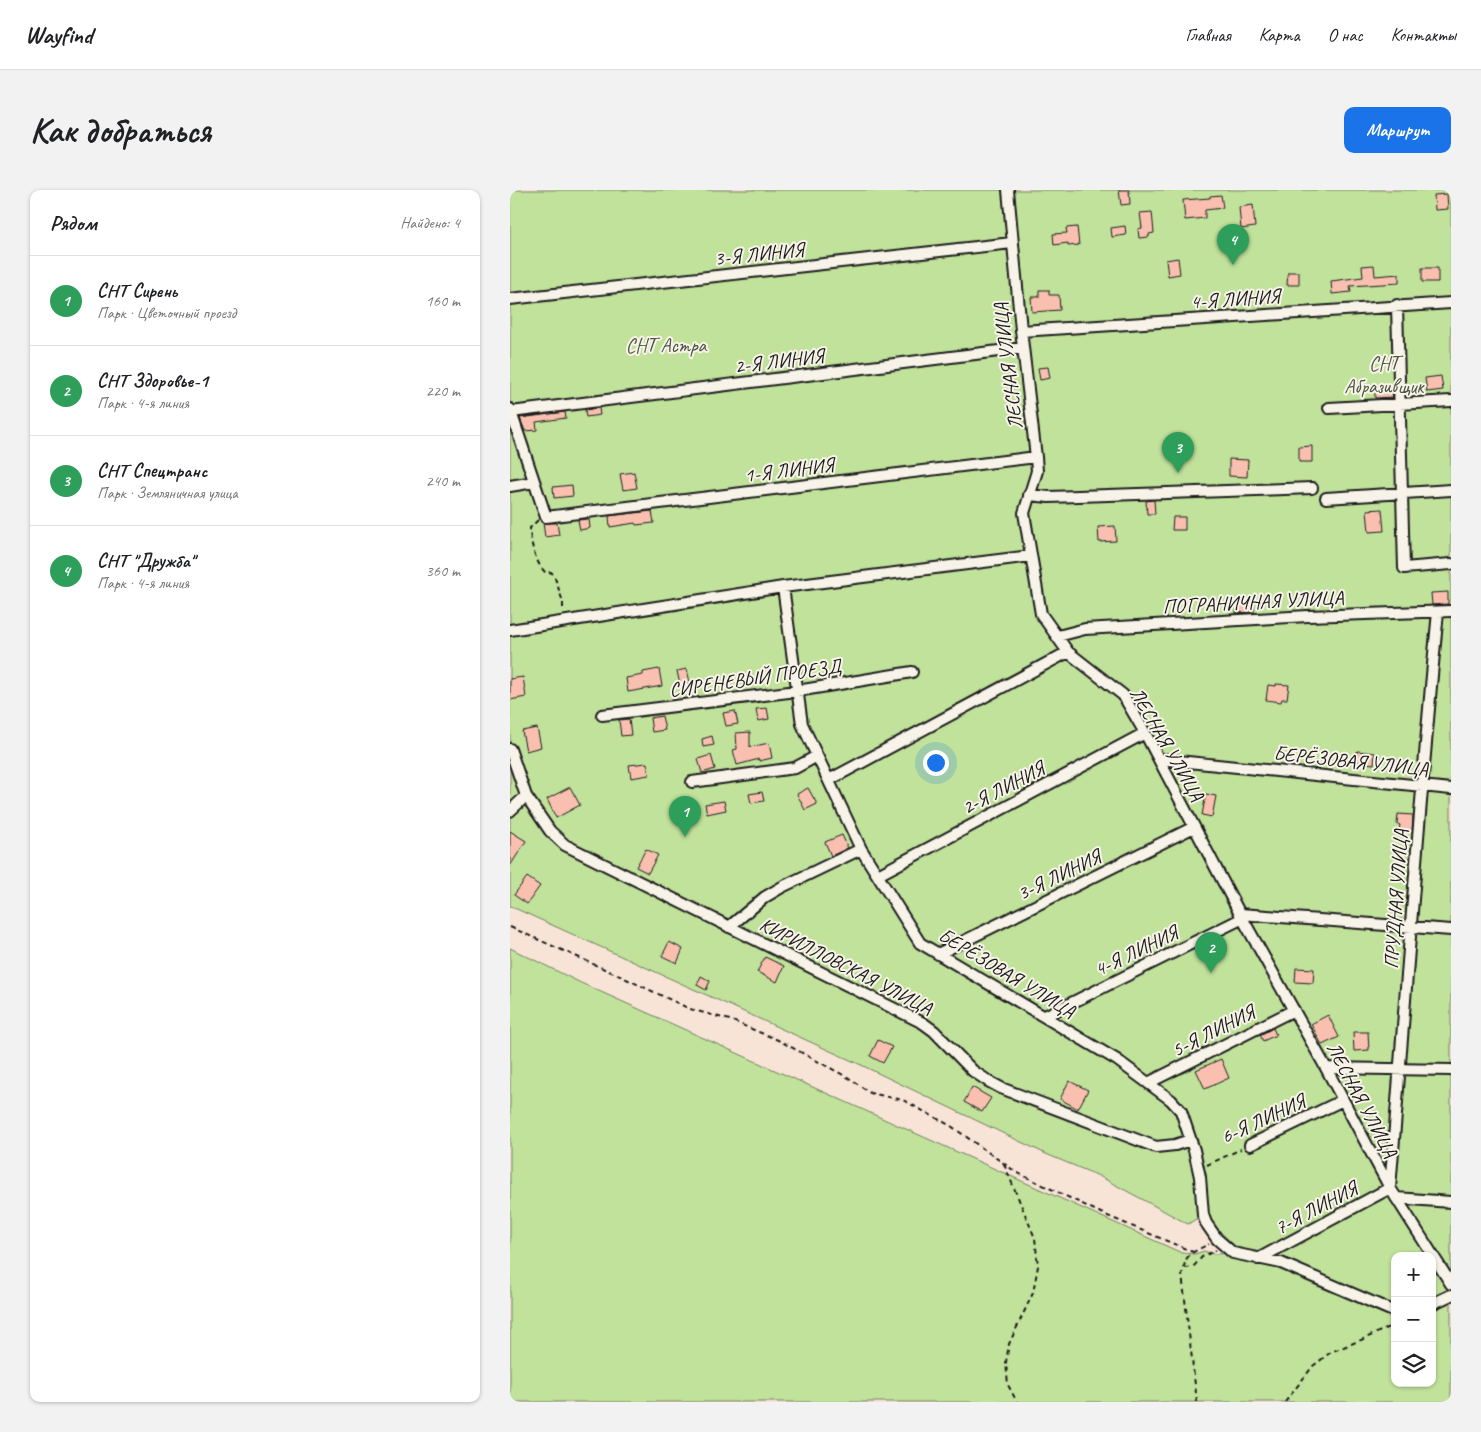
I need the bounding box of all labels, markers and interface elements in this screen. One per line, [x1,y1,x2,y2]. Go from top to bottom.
text: Wayfind [25,20,92,50]
text: Главная [1186,24,1231,46]
text: Карта [1259,24,1300,46]
text: О нас [1328,24,1363,46]
text: Контакты [1391,24,1456,46]
button: Маршрут [1344,107,1451,153]
text: Как добраться [30,108,211,153]
text: Рядом [50,210,97,236]
text: Найдено: 4 [400,213,460,233]
pin: 4 [1217,224,1249,265]
street label: 3-Я ЛИНИЯ [713,237,808,271]
text: СНТ Сирень [97,279,177,303]
street label: 4-Я ЛИНИЯ [1189,283,1284,315]
text: 1 [62,291,70,311]
text: 160 m [426,291,460,311]
street label: ЛЕСНАЯ УЛИЦА [988,300,1028,431]
text: Парк · Цветочный проезд [97,303,236,323]
park label: СНТ Астра [626,333,708,358]
street label: 2-Я ЛИНИЯ [733,343,828,379]
park label: СНТ Абразивщик [1344,351,1425,399]
text: СНТ Здоровье-1 [97,369,208,393]
text: 2 [62,381,70,401]
text: 220 m [426,381,460,401]
text: Парк · 4-я линия [97,393,189,413]
pin: 3 [1162,432,1194,473]
street label: 1-Я ЛИНИЯ [743,452,838,488]
text: СНТ Спецтранс [97,459,207,483]
text: 3 [62,471,70,491]
text: 240 m [426,471,460,491]
text: Парк · Земляничная улица [97,483,238,503]
text: СНТ "Дружба" [97,549,194,573]
text: 4 [62,561,70,581]
text: 360 m [426,561,460,581]
text: Парк · 4-я линия [97,573,189,593]
street label: ПОГРАНИЧНАЯ УЛИЦА [1162,585,1345,619]
street label: СИРЕНЕВЫЙ ПРОЕЗД [668,653,844,702]
street label: ЛЕСНАЯ УЛИЦА [1124,683,1210,806]
street label: БЕРЁЗОВАЯ УЛИЦА [1273,740,1430,782]
your location [923,750,949,776]
street label: 2-Я ЛИНИЯ [957,754,1051,820]
pin: 1 [669,796,701,837]
street label: ПРУДНАЯ УЛИЦА [1379,827,1413,970]
street label: 3-Я ЛИНИЯ [1013,843,1108,906]
street label: КИРИЛЛОВСКАЯ УЛИЦА [755,912,937,1021]
street label: 4-Я ЛИНИЯ [1090,919,1185,982]
street label: БЕРЁЗОВАЯ УЛИЦА [934,922,1081,1024]
pin: 2 [1195,932,1227,973]
street label: 5-Я ЛИНИЯ [1167,998,1261,1063]
street label: ЛЕСНАЯ УЛИЦА [1321,1038,1403,1163]
street label: 6-Я ЛИНИЯ [1217,1087,1312,1149]
street label: 7-Я ЛИНИЯ [1270,1174,1364,1240]
map controls [1391,1252,1436,1387]
button: + [1391,1252,1436,1297]
button: − [1391,1297,1436,1342]
button: layers [1391,1342,1436,1387]

